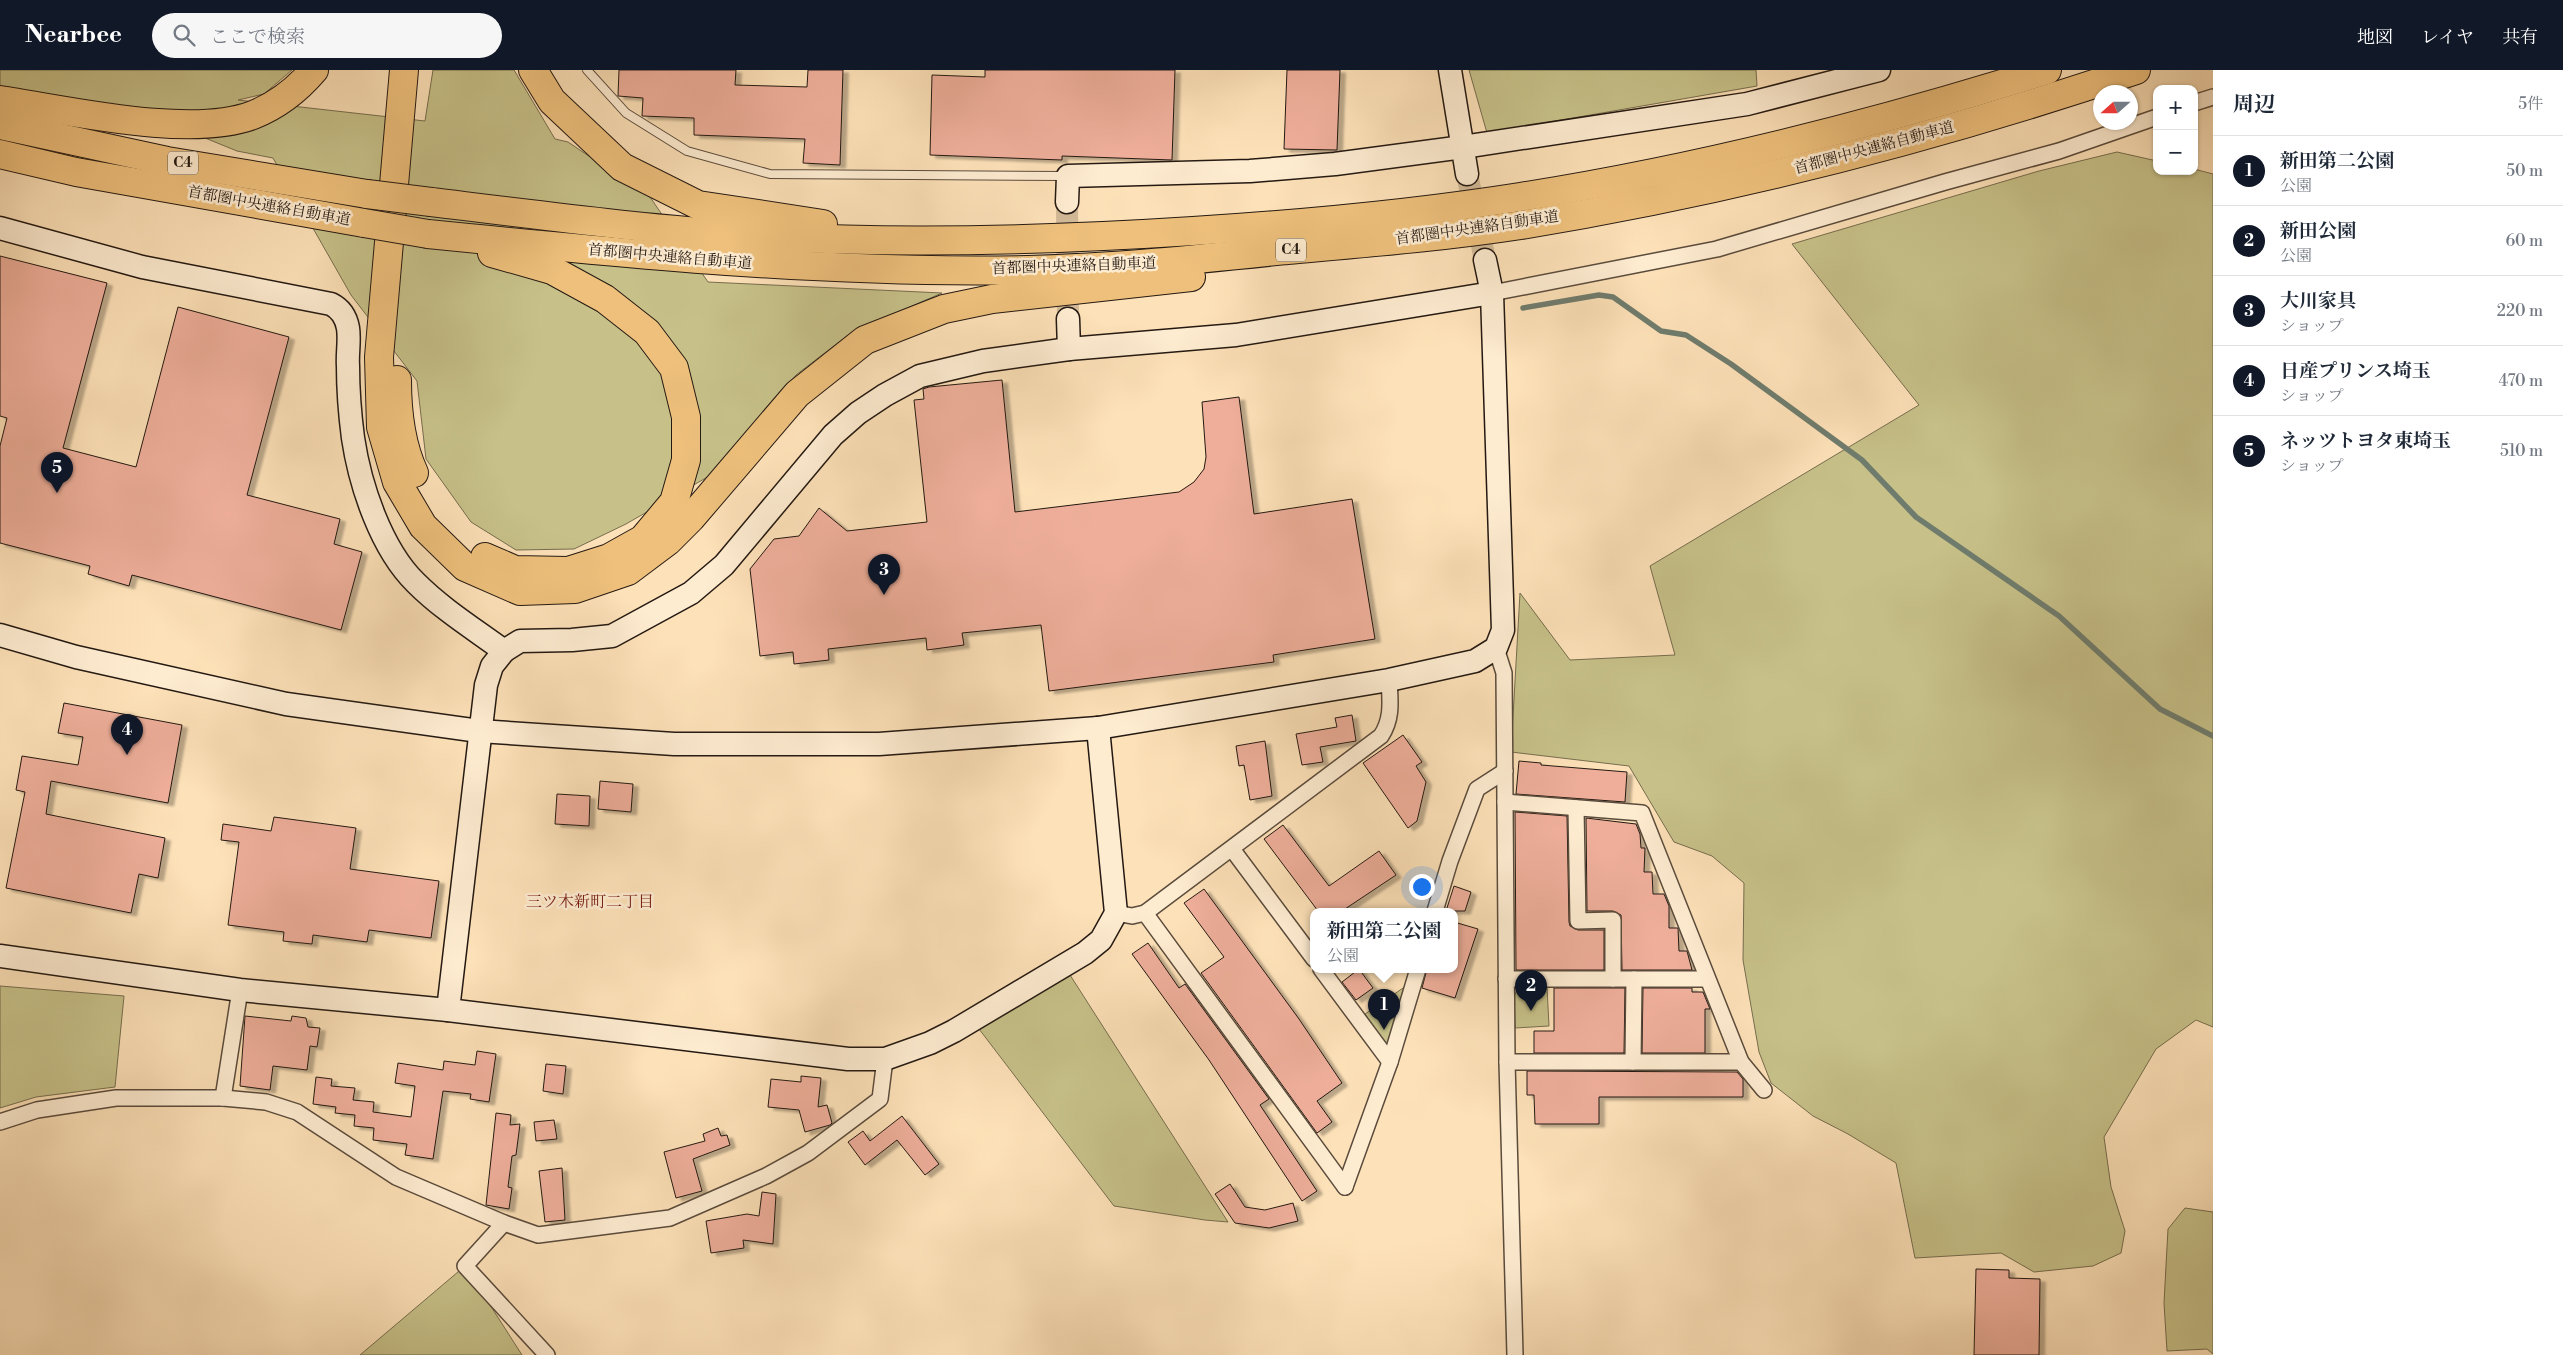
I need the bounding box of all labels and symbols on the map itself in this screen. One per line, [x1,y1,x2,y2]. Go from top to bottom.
north arrow [2093,85,2138,130]
street label: 首都圏中央連絡自動車道 [1792,117,1956,179]
road number: C4 [168,152,198,175]
street label: 首都圏中央連絡自動車道 [186,182,352,230]
street label: 首都圏中央連絡自動車道 [1394,207,1560,249]
road number: C4 [1276,238,1306,262]
street label: 首都圏中央連絡自動車道 [587,240,753,274]
street label: 首都圏中央連絡自動車道 [991,254,1157,278]
pin: 5 [41,452,73,493]
pin: 3 [868,554,900,595]
pin: 4 [111,714,143,755]
your location [1409,874,1435,900]
district label: 三ツ木新町二丁目 [526,892,654,912]
pin: 2 [1515,970,1547,1011]
pin: 1 [1368,989,1400,1030]

